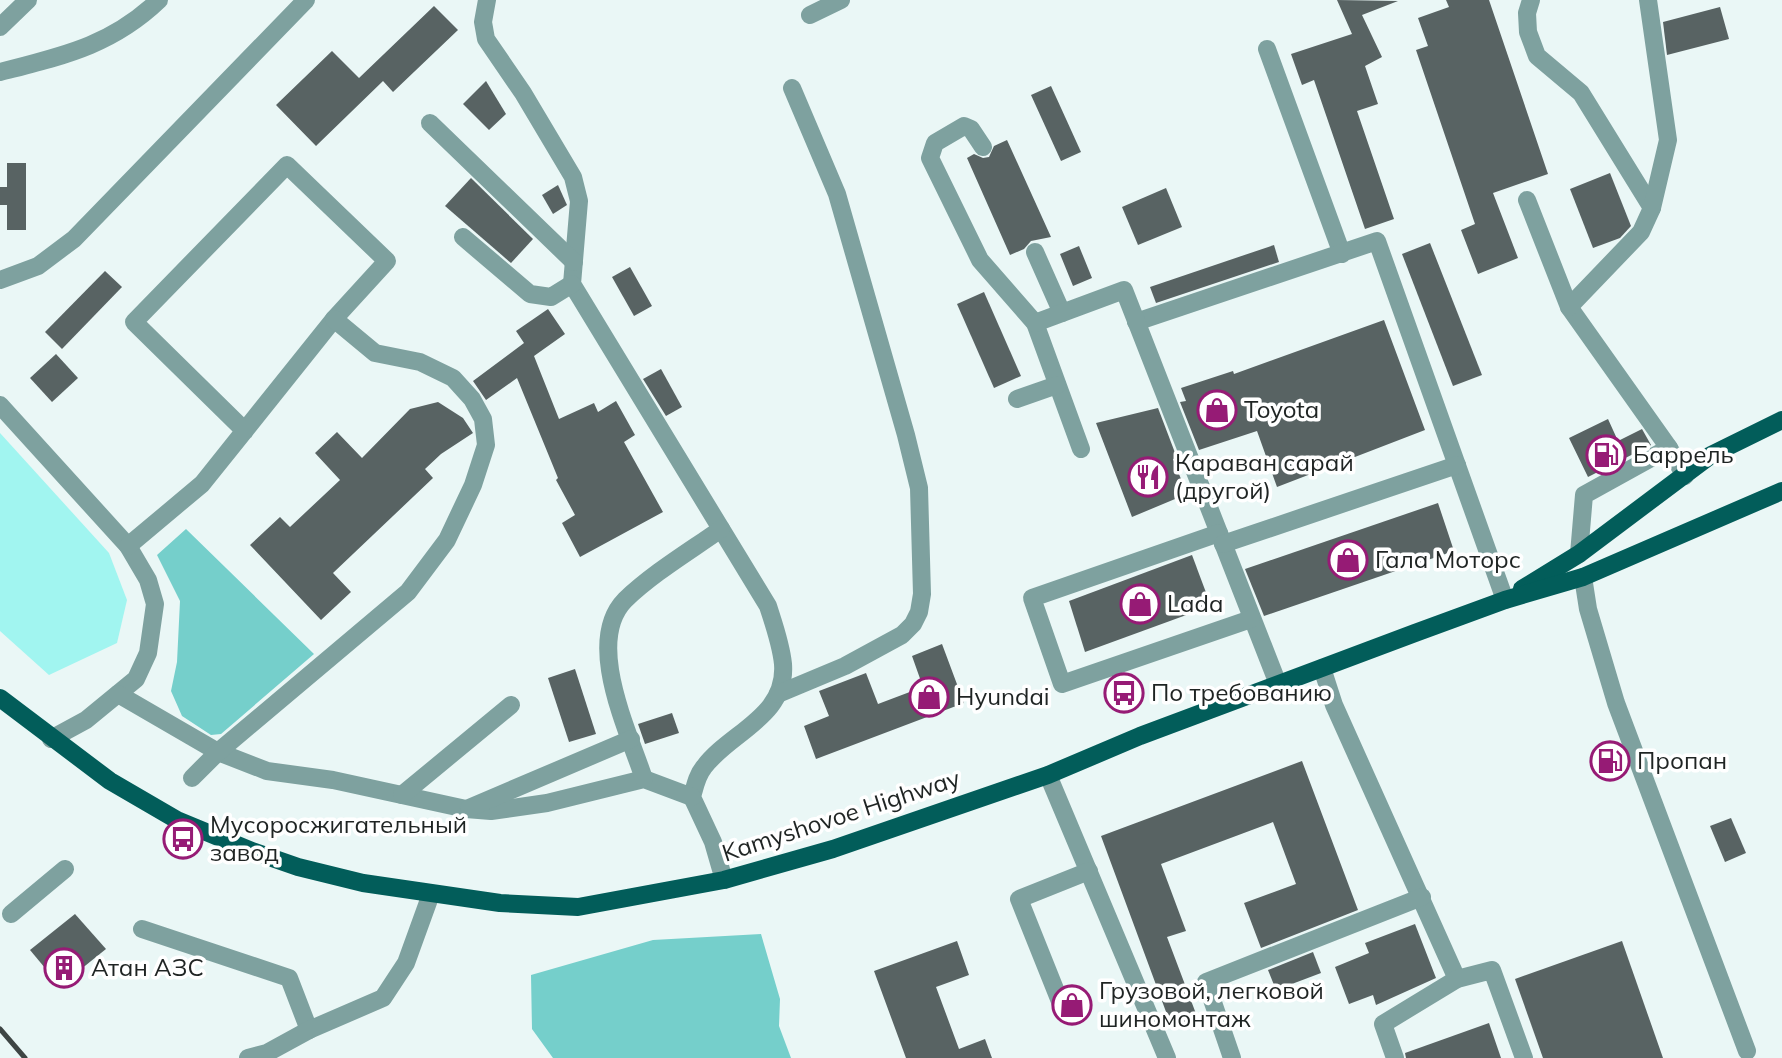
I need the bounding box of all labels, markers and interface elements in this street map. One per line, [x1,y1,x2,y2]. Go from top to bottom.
shop icon: Toyota [1196,389,1238,431]
place label: Toyota [1244,394,1319,424]
fuel station icon: Баррель [1585,434,1627,476]
place label: Баррель [1633,439,1734,469]
place label: Караван сарай (другой) [1175,447,1354,505]
restaurant icon: Караван сарай (другой) [1127,456,1169,498]
shop icon: Гала Моторс [1327,539,1369,581]
place label: Гала Моторс [1375,544,1521,574]
shop icon: Lada [1119,583,1161,625]
place label: Lada [1167,588,1223,618]
bus stop icon: По требованию [1103,672,1145,714]
shop icon: Hyundai [908,676,950,718]
place label: По требованию [1151,677,1332,707]
place label: Hyundai [956,681,1050,711]
fuel station icon: Пропан [1589,740,1631,782]
place label: Пропан [1637,745,1727,775]
street label: Kamyshovoe Highway [718,762,964,868]
place label: Мусоросжигательный завод [210,809,467,867]
bus stop icon: Мусоросжигательный завод [162,818,204,860]
building icon: Атан АЗС [43,947,85,989]
place label: Атан АЗС [91,952,204,982]
place label: Грузовой, легковой шиномонтаж [1099,975,1324,1033]
shop icon: Грузовой, легковой шиномонтаж [1051,984,1093,1026]

